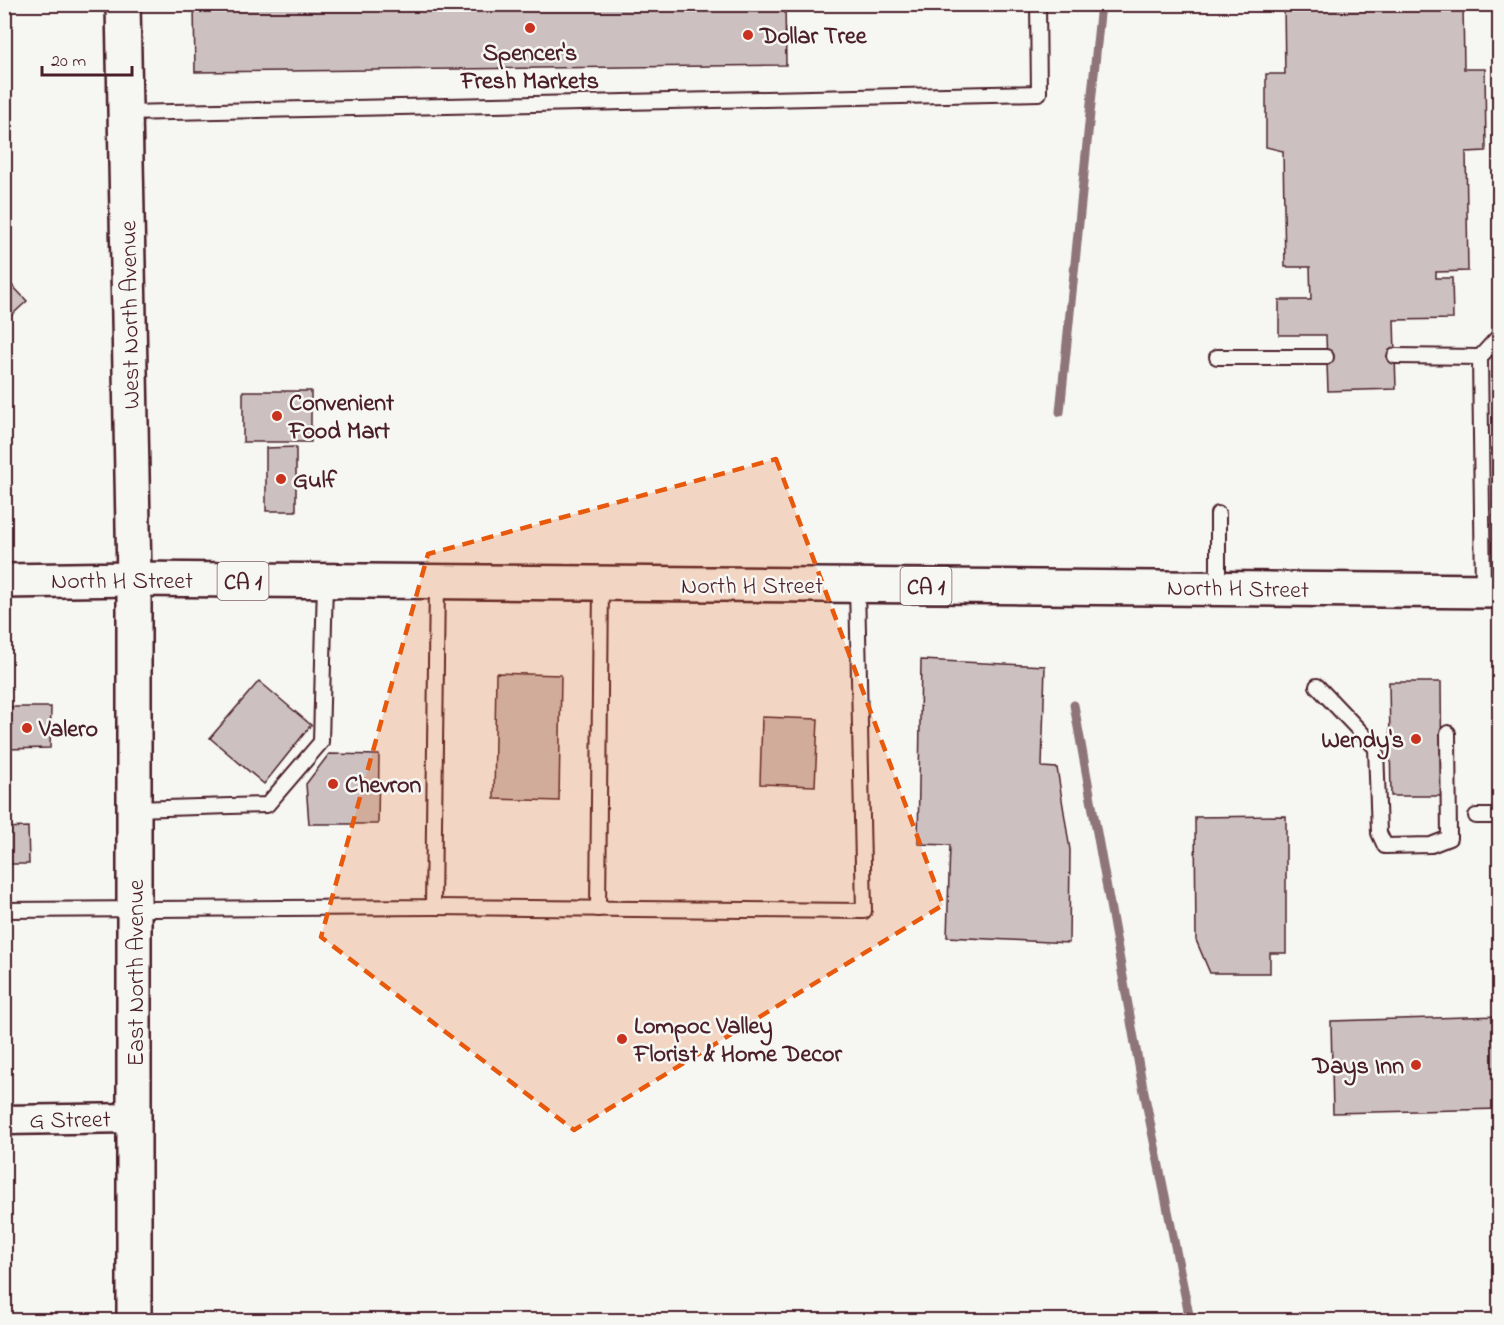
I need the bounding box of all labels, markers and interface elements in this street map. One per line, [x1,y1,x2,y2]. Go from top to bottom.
place label: Dollar Tree [759,20,868,55]
marker: Spencer's Fresh Markets [523,21,537,35]
marker: Dollar Tree [741,28,755,42]
place label: Spencer's Fresh Markets [460,37,599,100]
scale bar [42,39,132,77]
text: 20 m [51,49,86,75]
street label: West North Avenue [112,220,151,410]
place label: Convenient Food Mart [288,387,395,450]
marker: Convenient Food Mart [270,409,284,423]
place label: Gulf [293,464,338,499]
marker: Gulf [274,472,288,486]
road number: CA 1 [218,562,268,600]
street label: North H Street [51,565,193,600]
road number: CA 1 [900,567,952,605]
street label: North H Street [681,570,823,605]
street label: North H Street [1167,572,1309,609]
place label: Valero [38,713,98,748]
marker: Valero [20,721,34,735]
place label: Wendy's [1321,724,1404,760]
marker: Wendy's [1409,732,1423,746]
place label: Chevron [345,769,422,804]
marker: Chevron [326,777,340,791]
street label: East North Avenue [120,879,155,1067]
place label: Lompoc Valley Florist & Home Decor [633,1010,842,1073]
marker: Lompoc Valley Florist & Home Decor [615,1032,629,1046]
place label: Days Inn [1312,1050,1404,1086]
marker: Days Inn [1409,1058,1423,1072]
street label: G Street [29,1103,111,1140]

